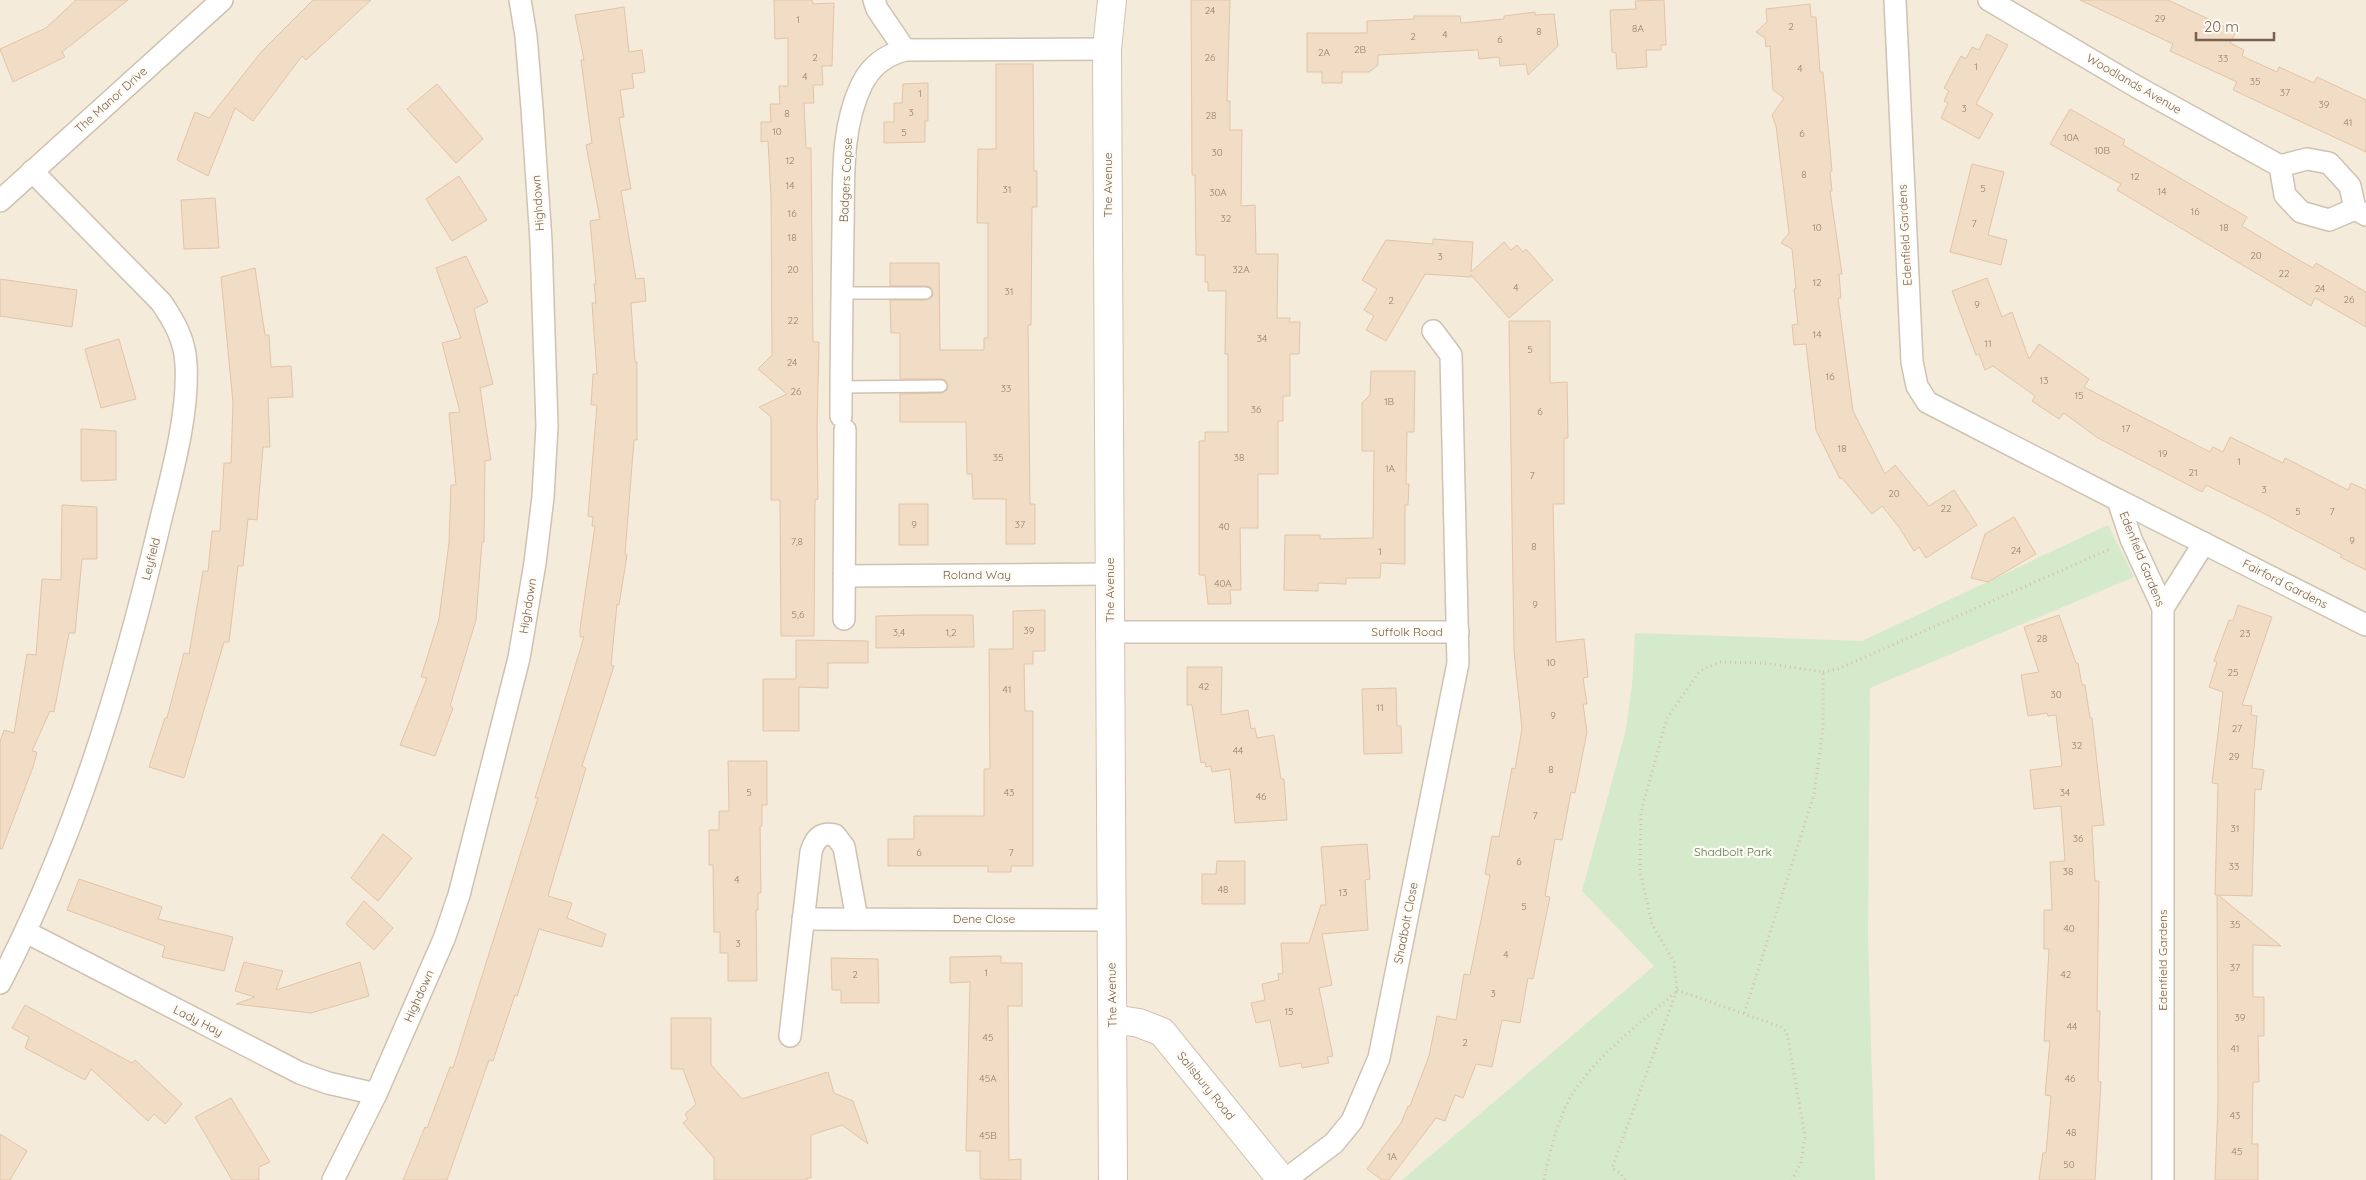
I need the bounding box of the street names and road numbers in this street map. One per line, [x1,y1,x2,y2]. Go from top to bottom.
street label: Woodlands Avenue [2084,50,2185,117]
street label: The Manor Drive [71,63,150,136]
street label: Badgers Copse [836,137,855,223]
street label: The Avenue [1100,152,1115,218]
street label: Highdown [528,175,547,231]
street label: Edenfield Gardens [1894,184,1915,286]
street label: Edenfield Gardens [2117,509,2169,609]
street label: Leyfield [138,536,163,582]
street label: Fairford Gardens [2240,556,2331,612]
street label: The Avenue [1102,557,1117,623]
street label: Roland Way [943,567,1011,582]
street label: Highdown [516,577,539,635]
street label: Suffolk Road [1371,624,1443,639]
street label: Shadbolt Close [1390,881,1421,965]
street label: Edenfield Gardens [2155,909,2170,1011]
street label: Dene Close [953,911,1016,926]
street label: The Avenue [1103,962,1120,1028]
street label: Highdown [400,967,437,1024]
street label: Lady Hay [171,1002,226,1039]
street label: Salisbury Road [1174,1048,1239,1123]

